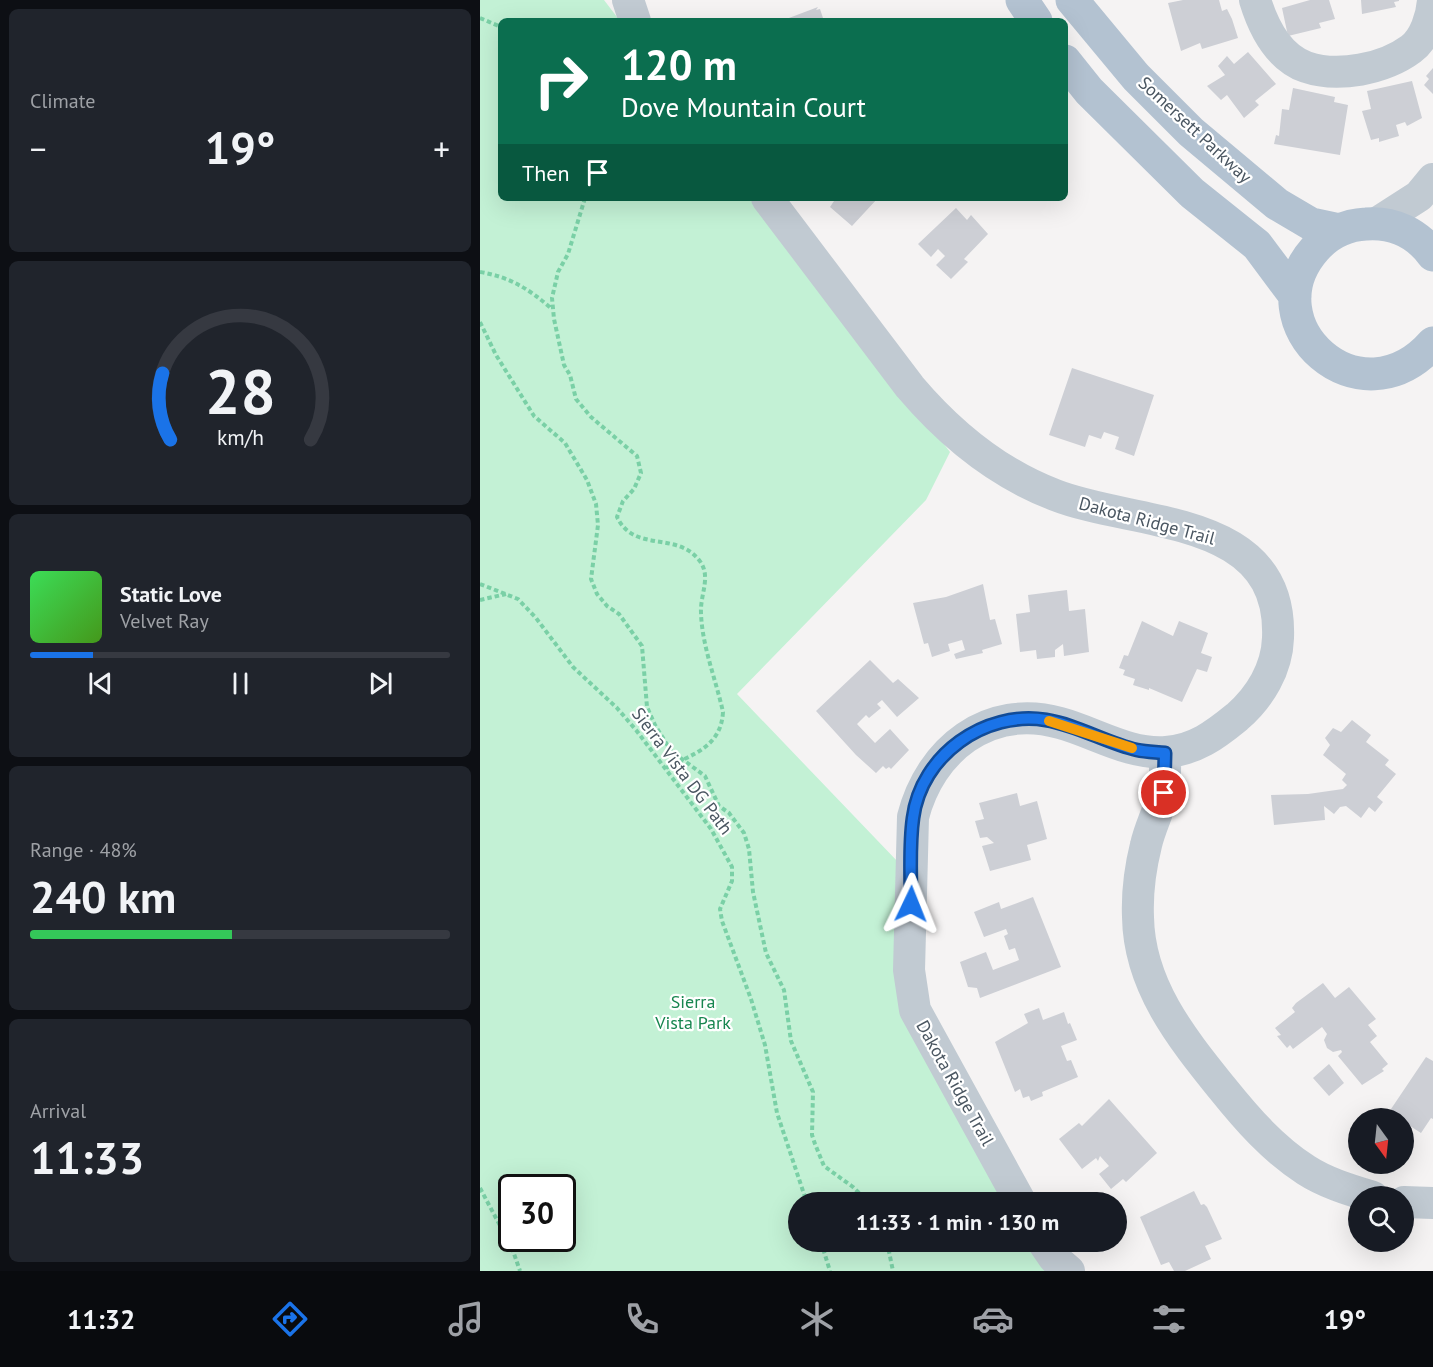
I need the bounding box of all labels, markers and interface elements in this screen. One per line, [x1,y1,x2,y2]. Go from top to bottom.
text: 120 m [621,37,737,92]
icon: right [522,42,600,120]
street label: Somersett Parkway [1134,71,1257,188]
text: Climate [30,88,96,114]
text: Dove Mountain Court [621,90,866,124]
text: 19° [205,118,275,176]
text: − [30,127,47,170]
text: + [433,127,450,170]
icon: arrive [581,156,614,189]
text: Then [522,159,569,187]
text: 28 [205,350,275,431]
text: km/h [216,424,263,452]
street label: Dakota Ridge Trail [1076,491,1218,550]
text: Static Love [120,580,222,608]
text: Velvet Ray [120,608,209,634]
icon: previous [84,667,117,700]
icon: pause [224,667,257,700]
icon: next [364,667,397,700]
street label: Sierra Vista DG Path [627,703,738,839]
pin [1138,767,1189,818]
icon: arrive [1147,776,1180,809]
text: Range · 48% [30,837,137,863]
text: 240 km [30,867,176,925]
position arrow [879,872,943,936]
park label: Sierra Vista Park [654,990,731,1034]
street label: Dakota Ridge Trail [911,1016,1000,1150]
text: Arrival [30,1098,86,1124]
north arrow [1348,1108,1414,1174]
map controls [1348,1108,1414,1252]
text: 11:33 [30,1128,144,1186]
speed limit sign: 30 [498,1174,576,1252]
button: search [1348,1186,1414,1252]
text: 11:33 · 1 min · 130 m [856,1208,1059,1236]
icon: directions [269,1298,311,1340]
icon: music [445,1298,487,1340]
icon: phone [621,1298,663,1340]
icon: climate [796,1298,838,1340]
icon: car [972,1298,1014,1340]
icon: filters [1148,1298,1190,1340]
text: 11:32 [67,1302,135,1336]
text: 19° [1324,1302,1366,1336]

